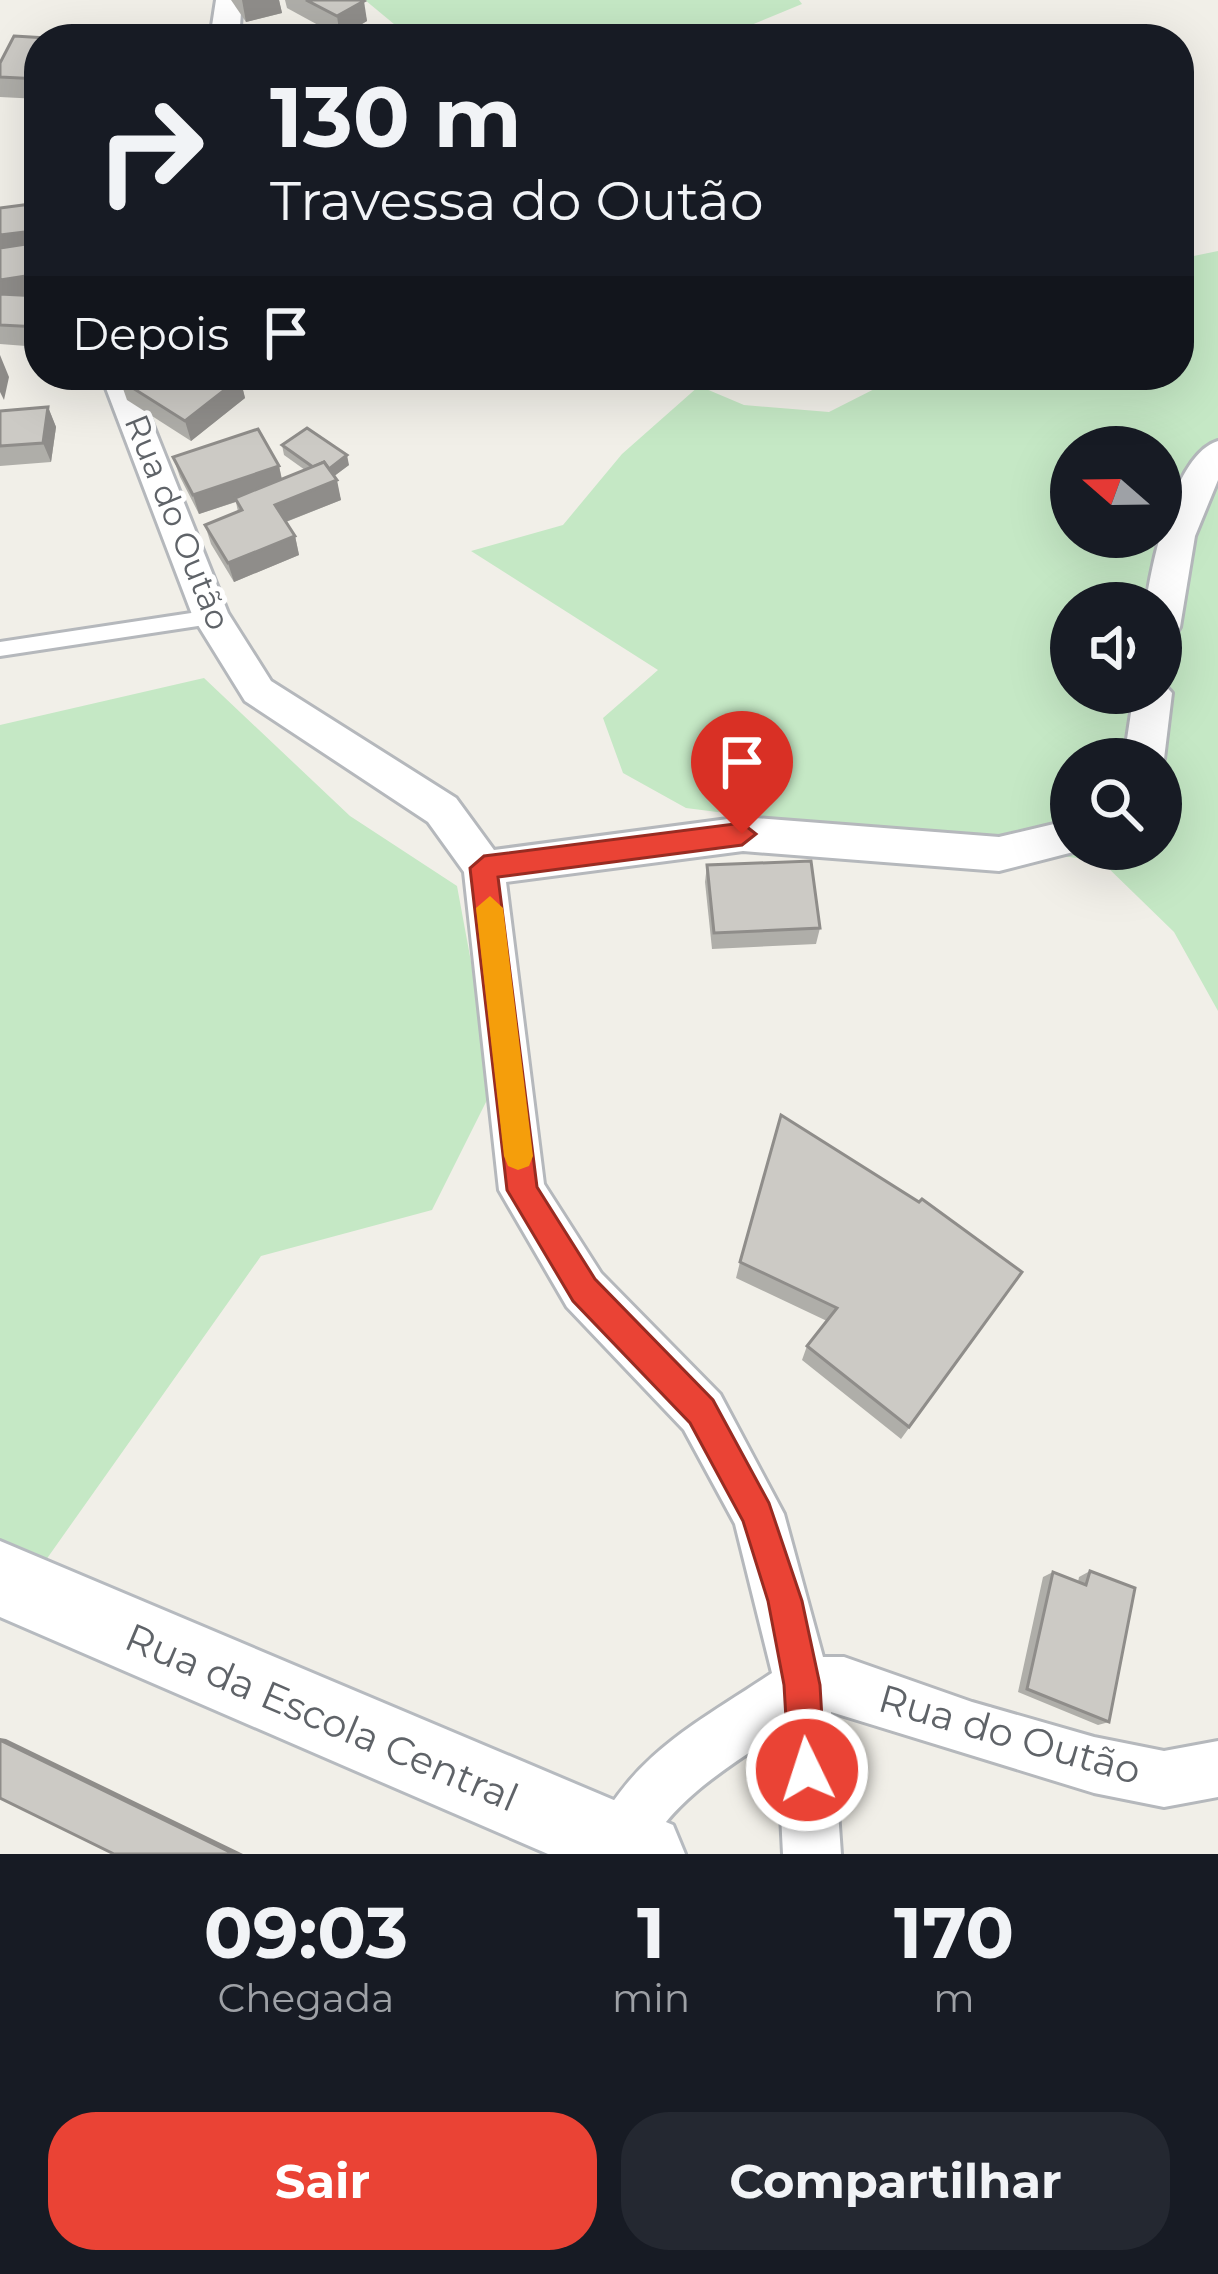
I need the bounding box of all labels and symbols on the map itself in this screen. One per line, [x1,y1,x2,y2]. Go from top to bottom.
street label: Rua do Outão [117,409,239,635]
north arrow [1050,426,1182,558]
pin [691,711,793,834]
street label: Rua da Escola Central [118,1612,526,1822]
street label: Rua do Outão [874,1674,1146,1794]
position arrow [744,1707,870,1833]

